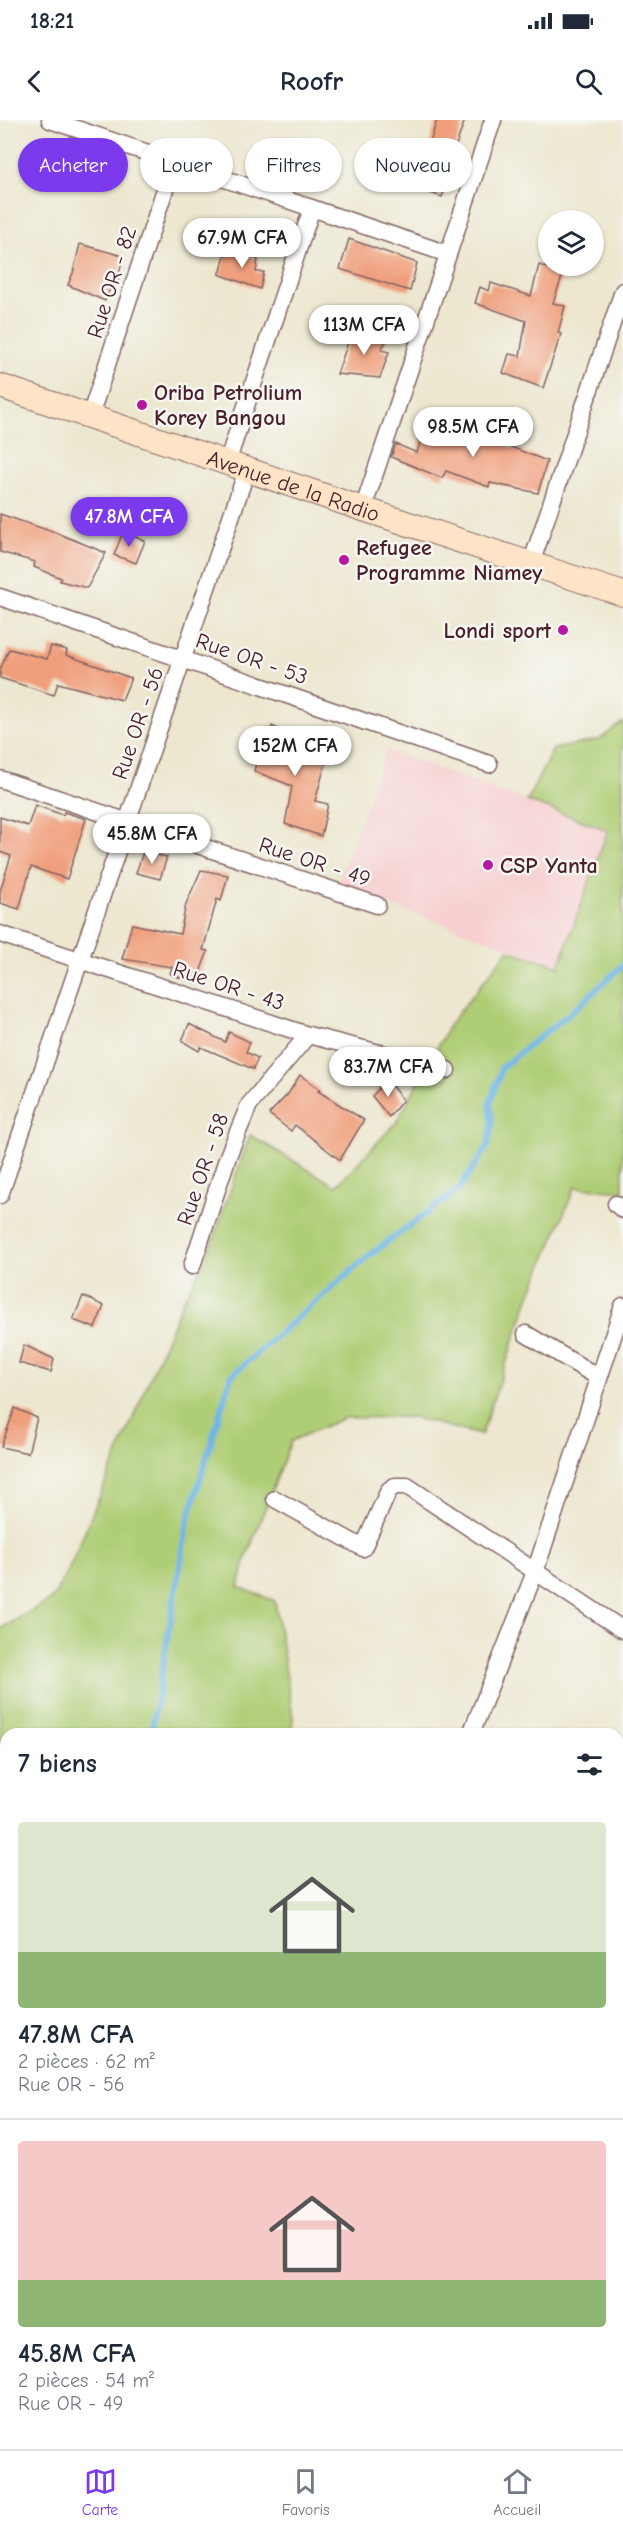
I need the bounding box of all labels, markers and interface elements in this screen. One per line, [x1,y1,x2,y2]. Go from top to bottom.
text: 18:21 [30,8,74,34]
icon: back [18,65,51,98]
icon: search [572,65,605,98]
text: Roofr [280,66,343,97]
chip: Acheter [18,138,128,192]
chip: Louer [140,138,233,192]
chip: Filtres [245,138,342,192]
chip: Nouveau [354,138,472,192]
map controls [538,210,604,276]
button: layers [538,210,604,276]
pin: 67.9M CFA [173,218,311,269]
street label: Rue OR - 82 [82,223,142,342]
text: 67.9M CFA [197,226,287,249]
pin: 113M CFA [302,305,426,356]
text: 113M CFA [323,313,405,336]
place label: Oriba Petrolium Korey Bangou [154,380,302,431]
marker: Oriba Petrolium Korey Bangou [135,398,149,412]
pin: 98.5M CFA [404,407,542,458]
text: 98.5M CFA [427,415,519,438]
street label: Avenue de la Radio [204,445,383,528]
pin: 47.8M CFA [60,497,198,548]
text: 47.8M CFA [85,505,173,528]
place label: Refugee Programme Niamey [356,535,543,586]
marker: Refugee Programme Niamey [337,553,351,567]
place label: Londi sport [443,618,552,644]
marker: Londi sport [556,623,570,637]
street label: Rue OR - 53 [192,628,311,690]
street label: Rue OR - 56 [107,664,169,783]
pin: 152M CFA [233,726,357,777]
text: 152M CFA [252,734,338,757]
pin: 45.8M CFA [83,814,221,865]
text: 45.8M CFA [107,822,197,845]
street label: Rue OR - 49 [256,832,374,892]
place label: CSP Yanta [500,853,598,879]
marker: CSP Yanta [481,858,495,872]
street label: Rue OR - 43 [170,956,288,1016]
pin: 83.7M CFA [319,1047,457,1098]
text: 83.7M CFA [343,1055,433,1078]
street label: Rue OR - 58 [172,1110,234,1229]
icon: filters [573,1748,606,1781]
text: 7 biens [18,1749,97,1779]
icon: home [258,1861,366,1969]
text: 47.8M CFA [18,2020,134,2050]
text: 2 pièces · 62 m² [18,2050,155,2073]
text: Rue OR - 56 [18,2073,125,2096]
icon: home [258,2180,366,2288]
text: 45.8M CFA [18,2339,136,2369]
text: 2 pièces · 54 m² [18,2369,154,2392]
text: Rue OR - 49 [18,2392,123,2415]
tab: Carte [82,2465,118,2519]
tab: Favoris [282,2465,330,2519]
tab: Accueil [493,2465,541,2519]

